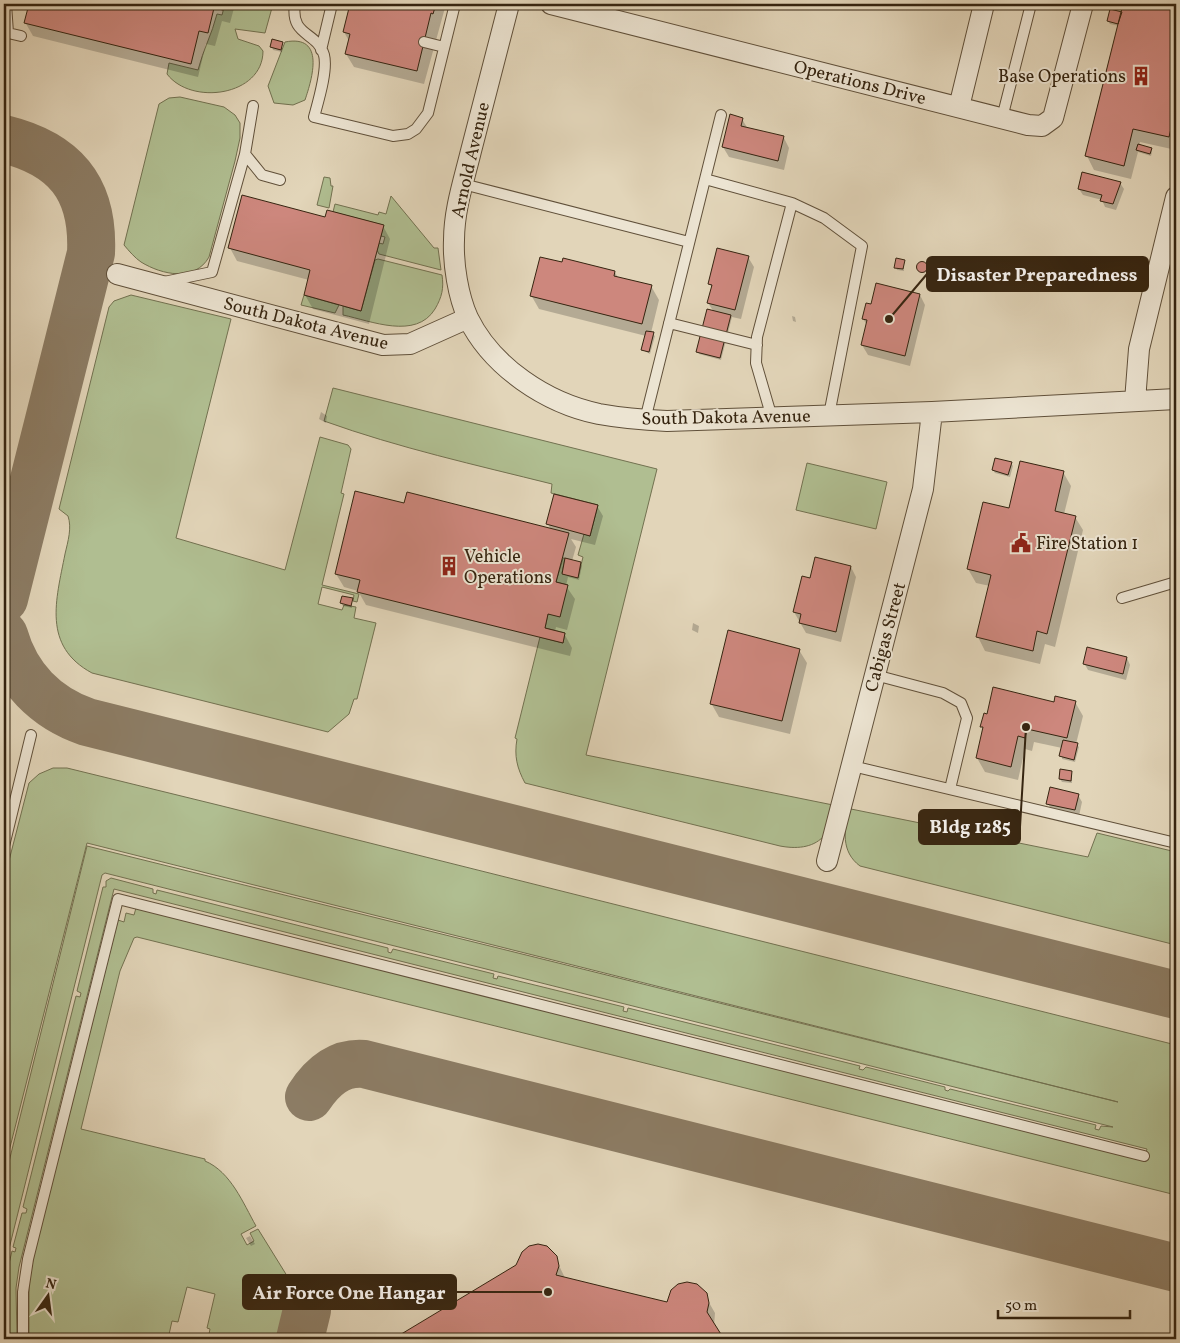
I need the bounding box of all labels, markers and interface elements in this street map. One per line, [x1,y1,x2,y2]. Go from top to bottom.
street label: Operations Drive [791,55,928,112]
place label: Base Operations [998,65,1126,90]
building icon: Base Operations [1130,65,1152,87]
street label: Arnold Avenue [446,100,497,221]
callout: Disaster Preparedness [927,257,1148,291]
text: Disaster Preparedness [936,263,1138,289]
street label: South Dakota Avenue [220,292,391,357]
street label: South Dakota Avenue [641,405,811,432]
public building icon: Fire Station 1 [1010,532,1032,554]
place label: Fire Station 1 [1036,532,1138,557]
place label: Vehicle Operations [464,545,552,591]
building icon: Vehicle Operations [438,555,460,577]
street label: Cabigas Street [860,580,913,695]
callout: Bldg 1285 [919,810,1020,844]
text: Bldg 1285 [929,815,1011,841]
north arrow [22,1270,72,1320]
text: N [44,1274,58,1295]
callout: Air Force One Hangar [243,1275,456,1309]
text: Air Force One Hangar [253,1281,445,1307]
scale bar [998,1288,1130,1320]
text: 50 m [1005,1296,1037,1317]

